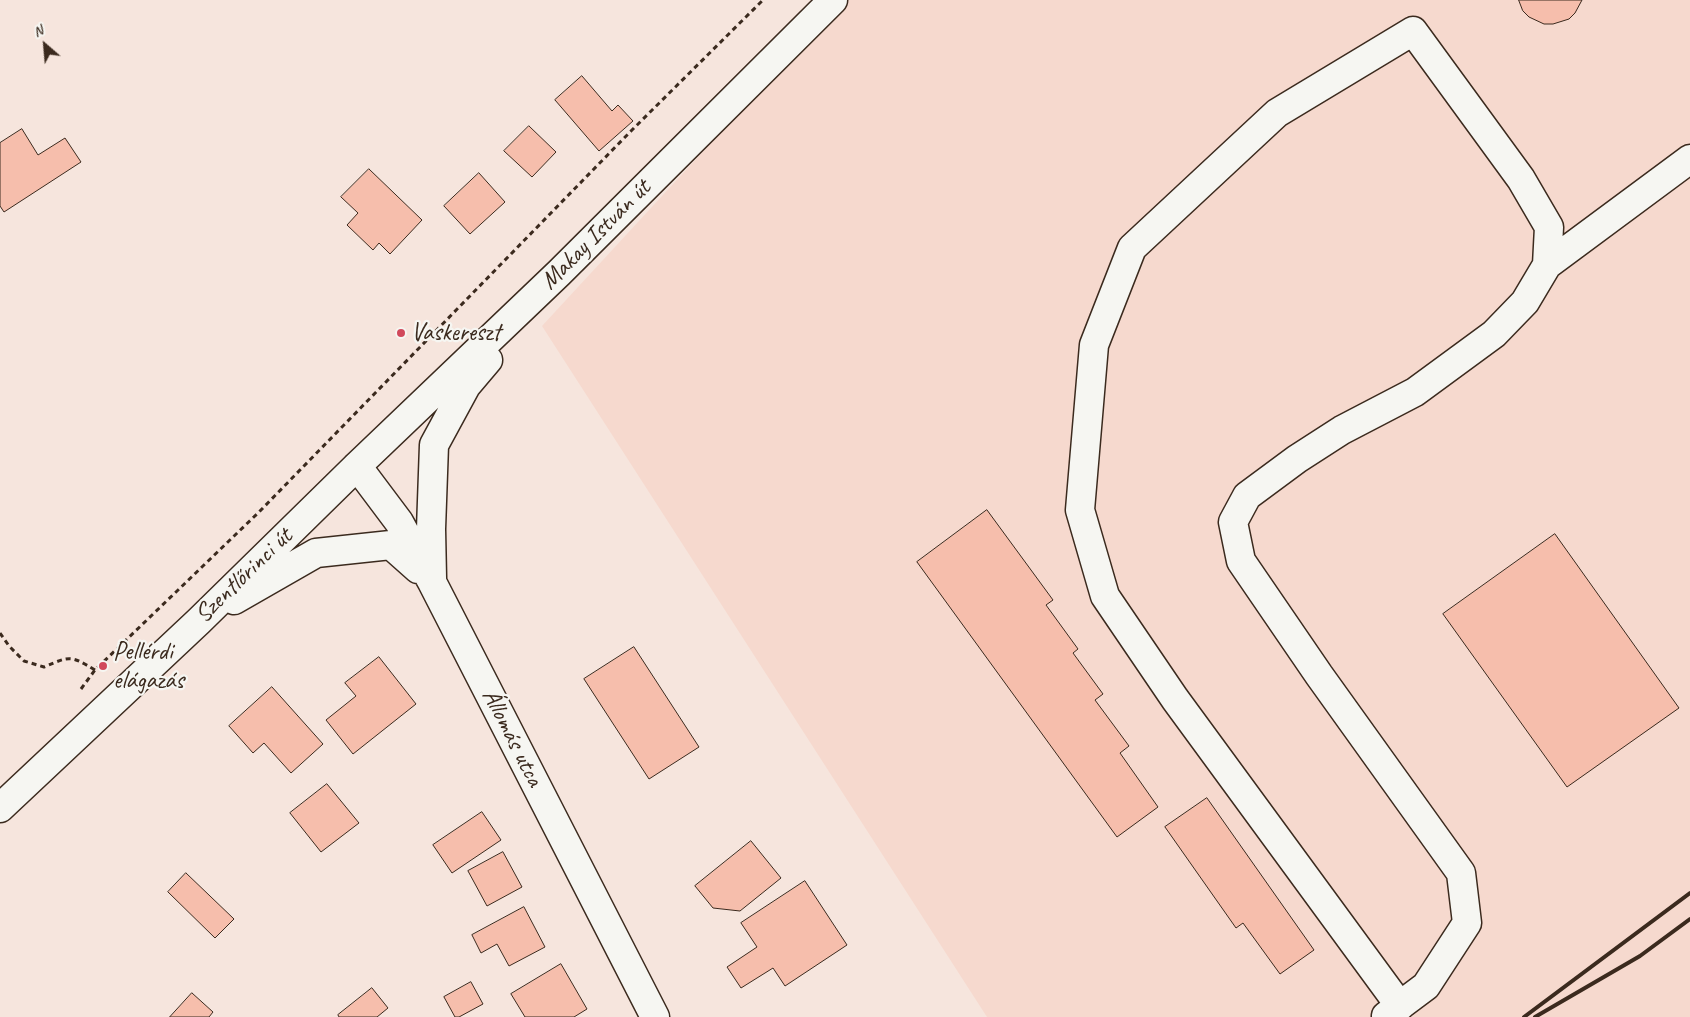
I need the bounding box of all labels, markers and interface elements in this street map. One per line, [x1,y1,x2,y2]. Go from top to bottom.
north arrow [20,20,70,70]
text: N [30,22,46,41]
street label: Makay István út [535,174,657,296]
place label: Vaskereszt [411,318,500,348]
marker: Vaskereszt [395,327,407,339]
street label: Szentlőrinci út [189,522,299,630]
place label: Pellérdi elágazás [113,637,184,696]
marker: Pellérdi elágazás [97,660,109,672]
street label: Állomás utca [475,684,549,792]

